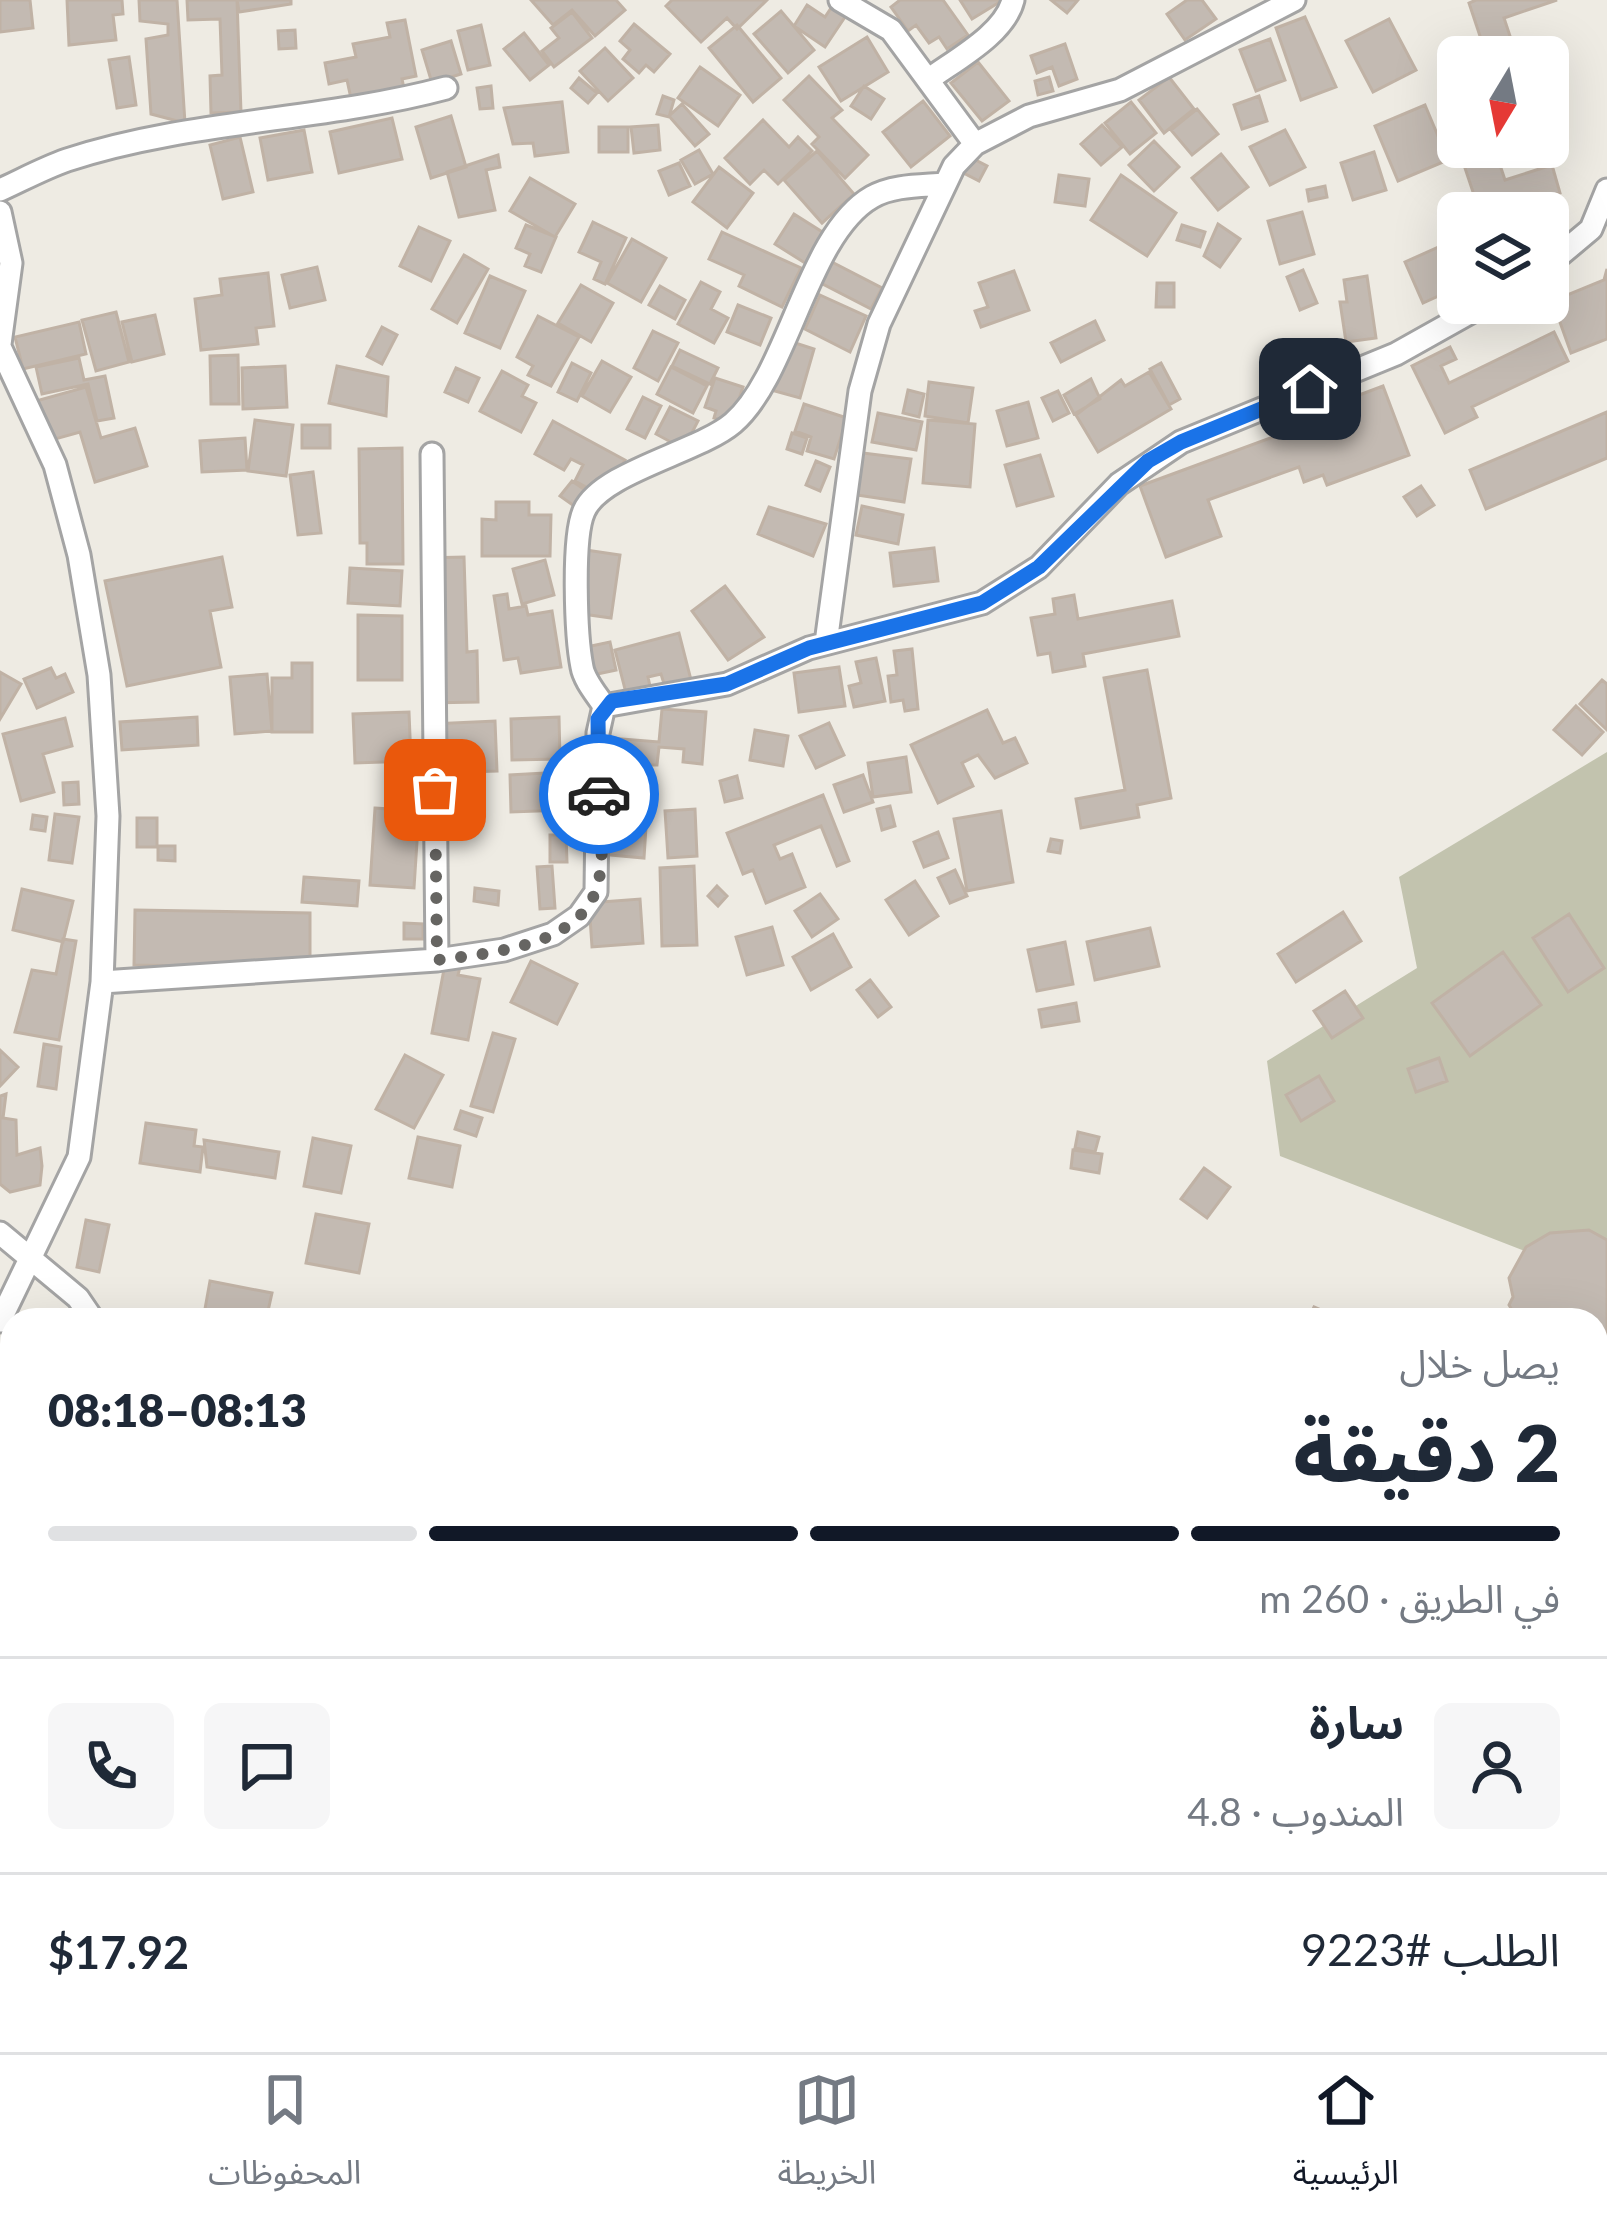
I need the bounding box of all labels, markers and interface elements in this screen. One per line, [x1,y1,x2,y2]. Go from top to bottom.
north arrow [1437,36,1569,168]
map controls [1437,36,1569,324]
button: layers [1437,192,1569,324]
pin [1259,338,1361,440]
icon: home [1277,356,1343,422]
courier [539,734,659,854]
pin [384,739,486,841]
icon: bag [402,757,468,823]
icon: car [566,761,632,827]
text: يصل خلال [1399,1340,1560,1386]
text: 08:13–08:18 [48,1383,307,1437]
text: 2 دقيقة [1293,1405,1560,1499]
text: في الطريق · 260 m [1259,1575,1560,1621]
text: سارة [1309,1695,1404,1749]
button: phone [48,1703,174,1829]
button: chat [204,1703,330,1829]
button: person [1434,1703,1560,1829]
text: المندوب · 4.8 [1187,1788,1404,1834]
text: الطلب #9223 [1301,1922,1560,1976]
text: $17.92 [48,1925,189,1979]
tab: المحفوظات [208,2067,361,2208]
tab: الخريطة [778,2067,876,2208]
tab: الرئيسية [1293,2067,1399,2208]

